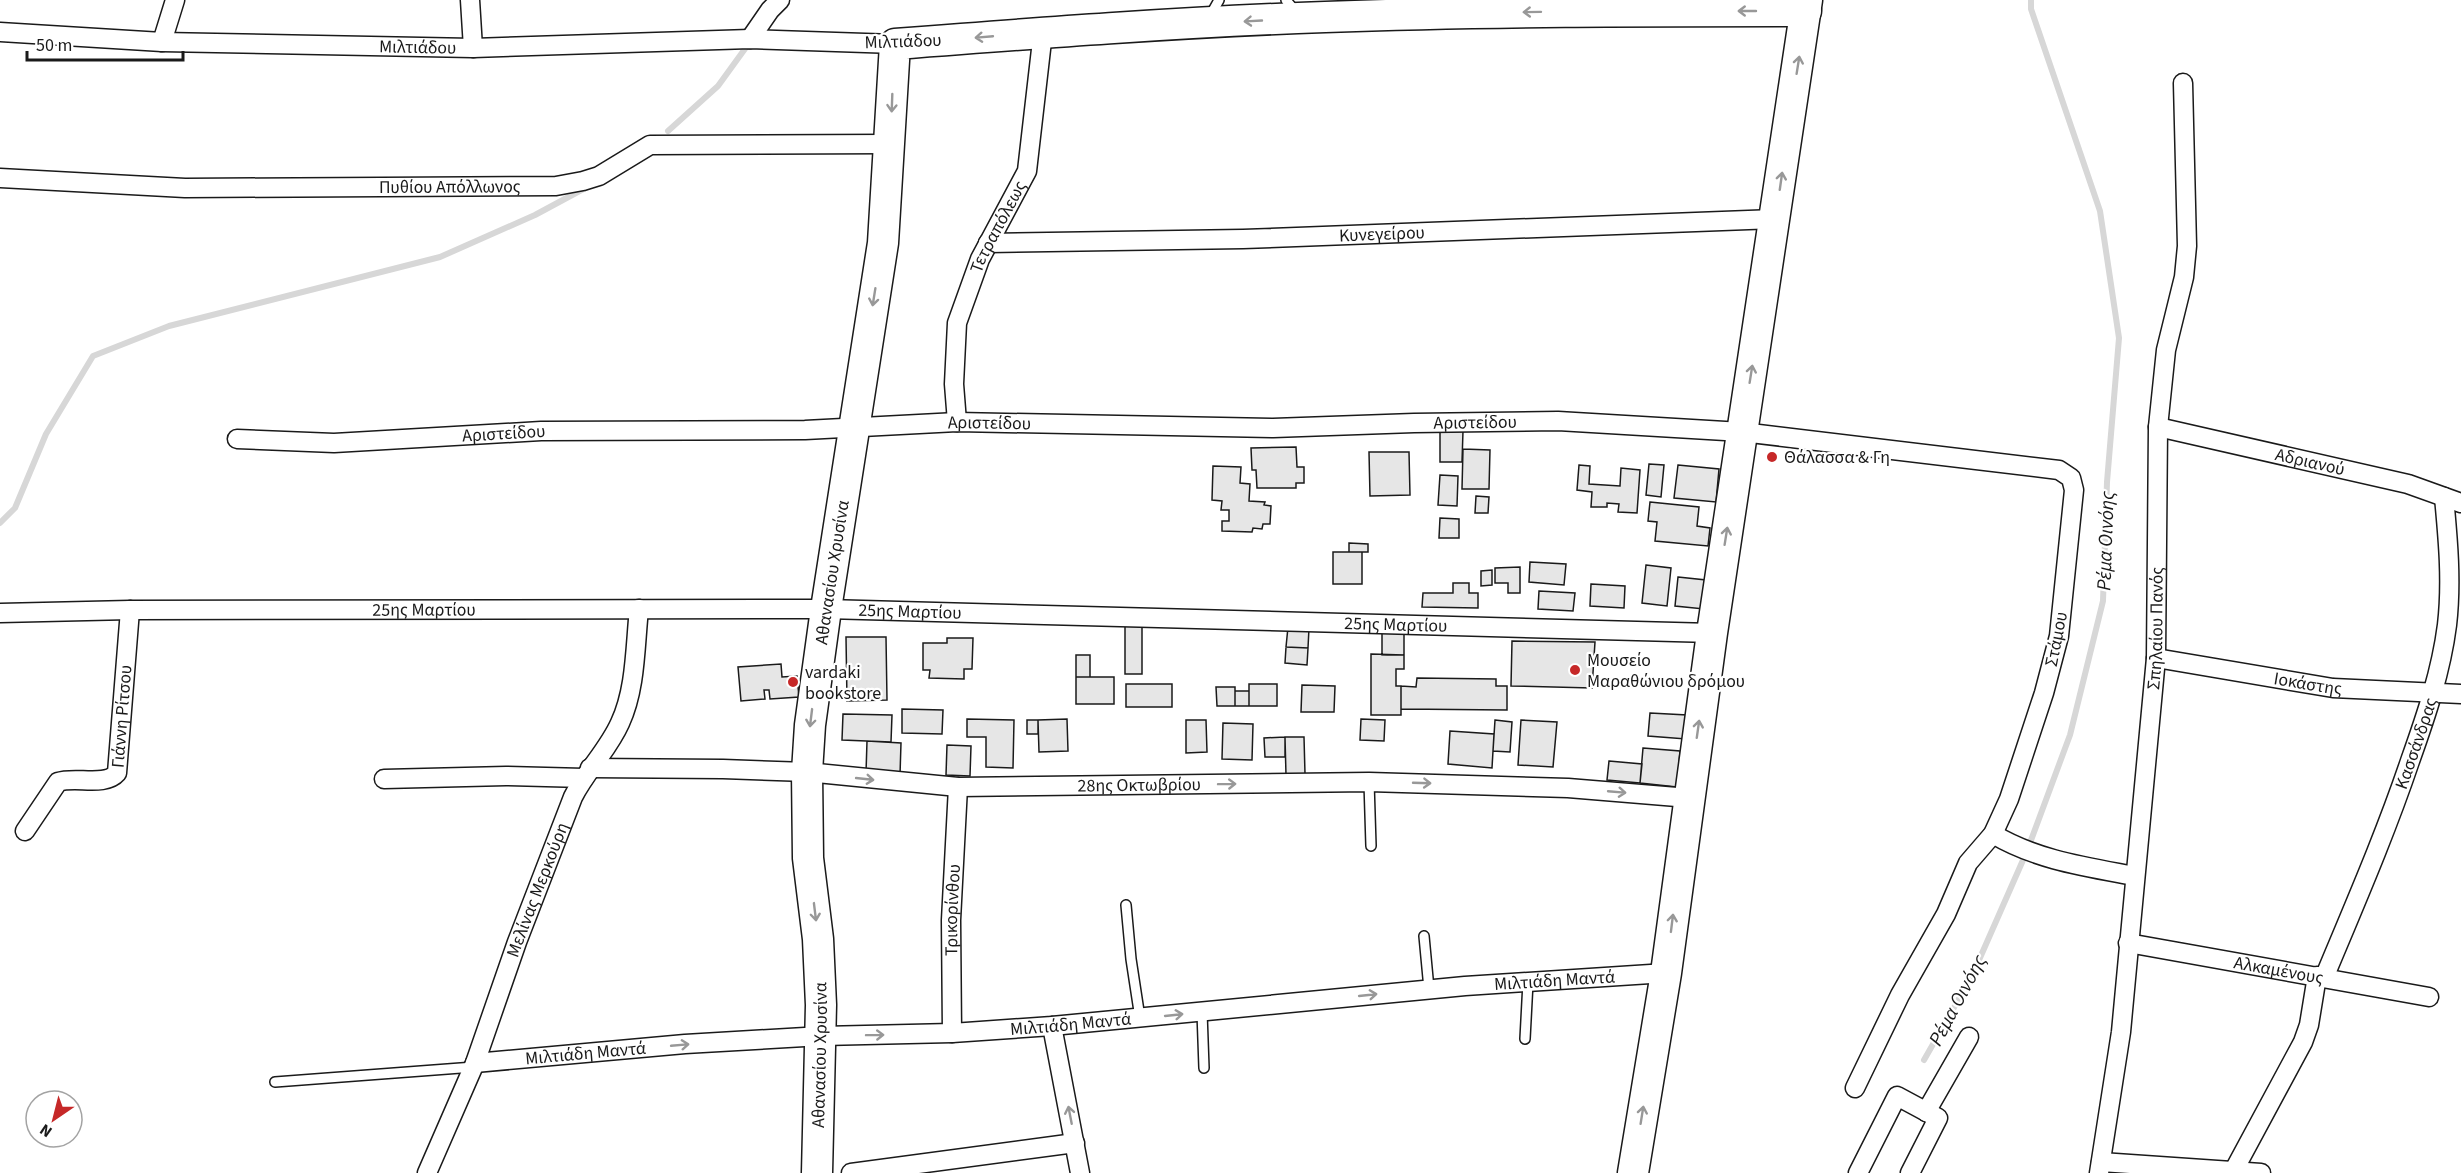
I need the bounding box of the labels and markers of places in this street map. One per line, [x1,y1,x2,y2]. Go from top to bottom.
place label: Θάλασσα & Γη [1784,445,1890,470]
marker: Θάλασσα & Γη [1765,450,1779,464]
place label: Μουσείο Μαραθώνιου δρόμου [1587,648,1745,694]
place label: vardaki bookstore [805,660,881,706]
marker: Μουσείο Μαραθώνιου δρόμου [1568,663,1582,677]
marker: vardaki bookstore [786,675,800,689]

